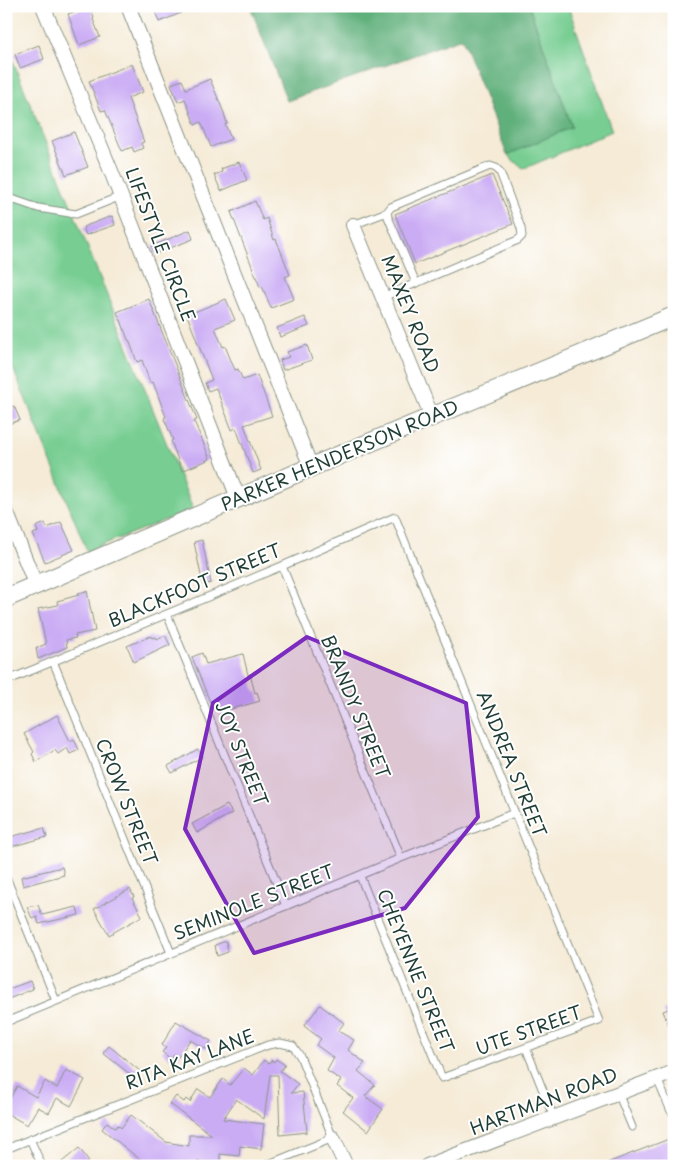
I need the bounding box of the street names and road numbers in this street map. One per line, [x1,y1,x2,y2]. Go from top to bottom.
street label: LIFESTYLE CIRCLE [120,163,203,326]
street label: MAXEY ROAD [375,250,447,377]
street label: PARKER HENDERSON ROAD [216,392,462,517]
street label: BLACKFOOT STREET [104,536,286,633]
street label: BRANDY STREET [315,630,398,783]
street label: ANDREA STREET [471,686,554,841]
street label: JOY STREET [209,697,276,811]
street label: CROW STREET [90,734,165,870]
street label: SEMINOLE STREET [169,857,339,946]
street label: CHEYENNE STREET [371,884,462,1057]
street label: UTE STREET [472,998,586,1061]
street label: RITA KAY LANE [121,1022,258,1096]
street label: HARTMAN ROAD [466,1060,621,1141]

